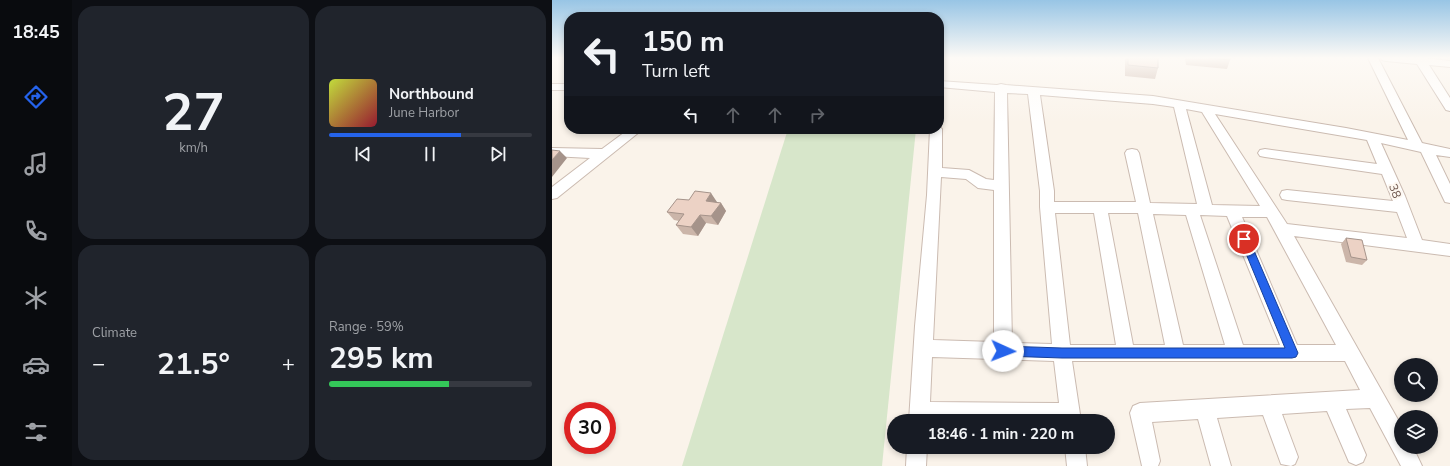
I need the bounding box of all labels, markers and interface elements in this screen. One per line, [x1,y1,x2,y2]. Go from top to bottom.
text: 18:45 [12,20,60,44]
text: 150 m [642,23,725,61]
icon: left [576,28,628,80]
text: Turn left [642,59,710,83]
text: 27 [162,77,225,148]
icon: directions [22,83,50,111]
text: Northbound [389,84,474,104]
text: June Harbor [389,104,459,122]
icon: left [680,104,702,126]
icon: ahead [722,104,744,126]
icon: ahead [764,104,786,126]
icon: right [806,104,828,126]
text: km/h [179,139,208,157]
icon: previous [352,143,374,165]
icon: pause [419,143,441,165]
icon: next [487,143,509,165]
icon: music [22,150,50,178]
street label: 38 [1385,181,1405,201]
icon: phone [22,217,50,245]
pin [1227,222,1261,256]
icon: arrive [1233,228,1255,250]
icon: climate [22,284,50,312]
text: Range · 59% [329,318,404,336]
text: Climate [92,324,137,342]
position arrow [982,330,1024,372]
text: 295 km [329,338,434,379]
text: 21.5° [157,344,230,385]
text: − [92,349,105,379]
text: + [282,349,295,379]
icon: car [22,351,50,379]
map controls [1394,358,1438,454]
button: search [1394,358,1438,402]
speed limit sign: 30 [564,402,616,454]
button: layers [1394,410,1438,454]
icon: filters [22,418,50,446]
text: 18:46 · 1 min · 220 m [928,424,1074,444]

